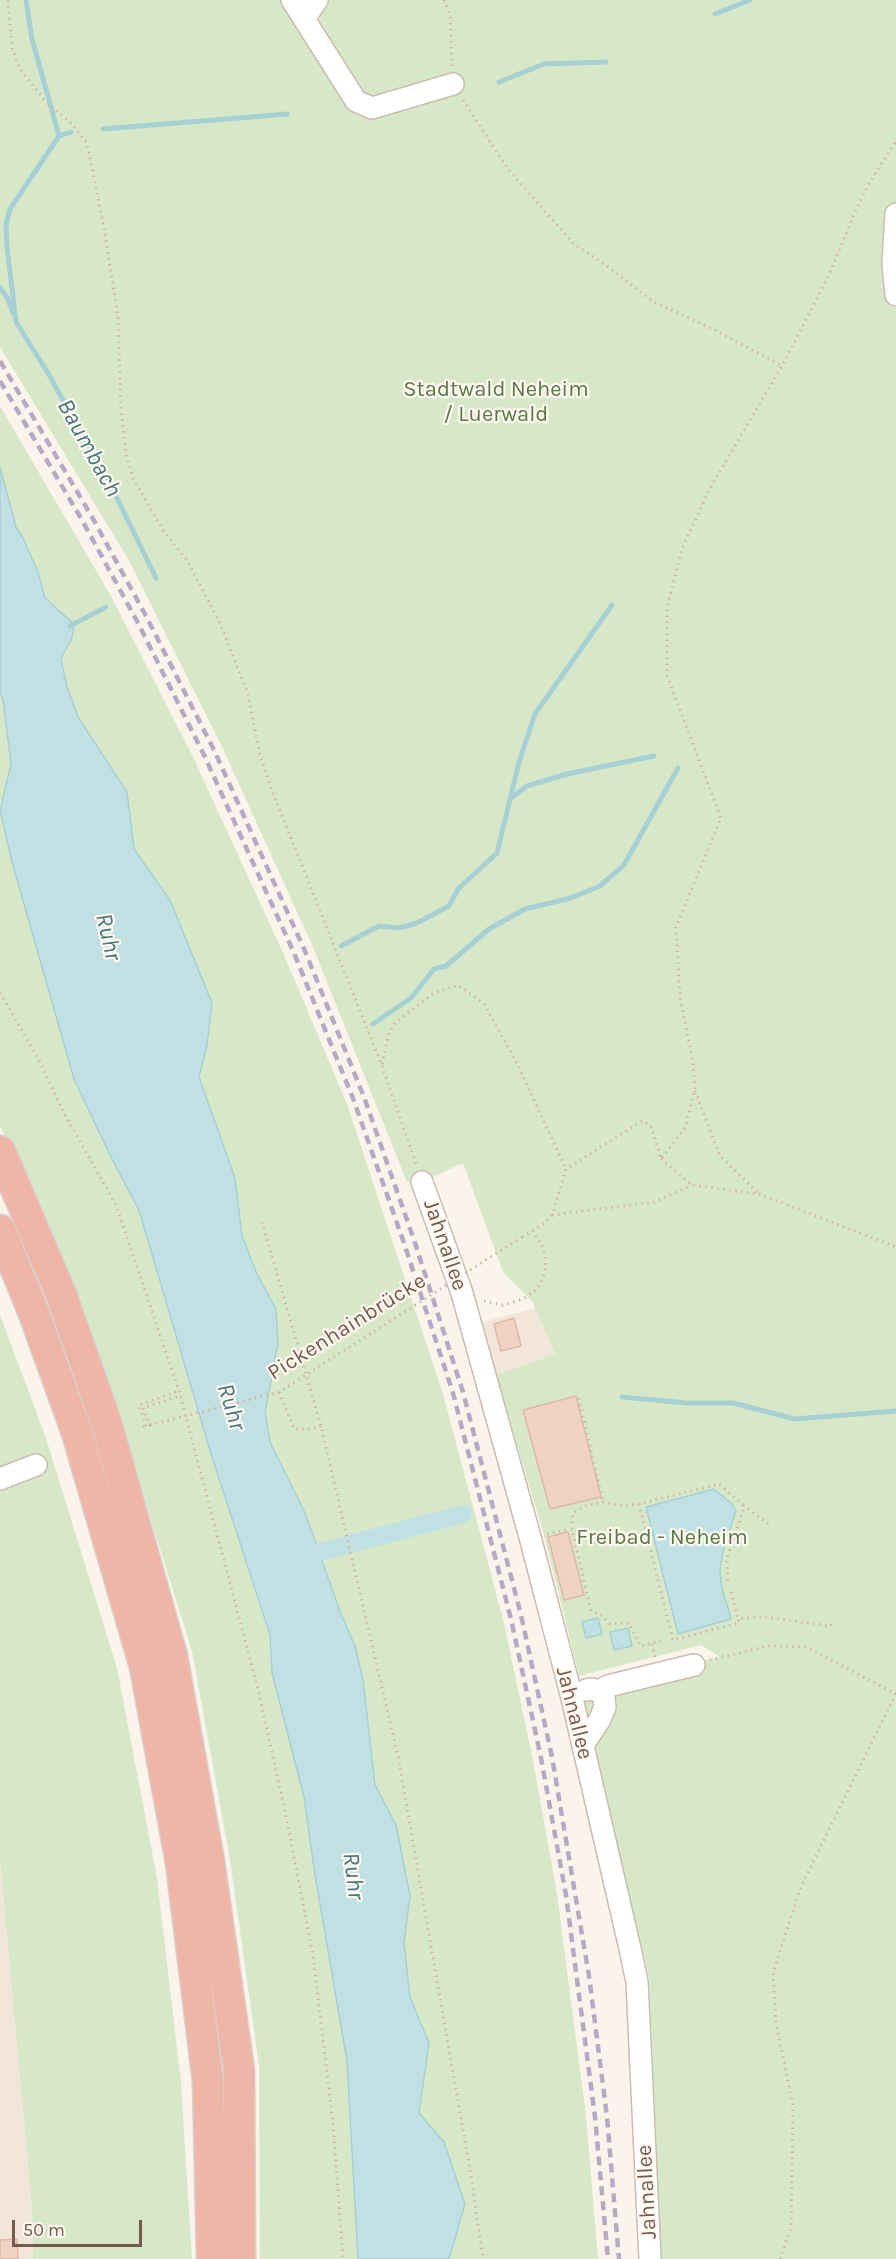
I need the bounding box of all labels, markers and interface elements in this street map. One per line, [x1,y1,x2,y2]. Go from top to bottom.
park label: Stadtwald Neheim / Luerwald [403,377,589,428]
water label: Baumbach [50,394,128,502]
water label: Ruhr [89,911,127,963]
street label: Jahnallee [417,1196,473,1294]
street label: Pickenhainbrücke [263,1268,431,1386]
water label: Ruhr [210,1380,252,1434]
park label: Freibad - Neheim [576,1525,748,1551]
street label: Jahnallee [550,1664,598,1762]
water label: Ruhr [336,1851,370,1901]
street label: Jahnallee [631,2144,663,2240]
scale bar [15,2208,146,2246]
text: 50 m [23,2219,65,2241]

